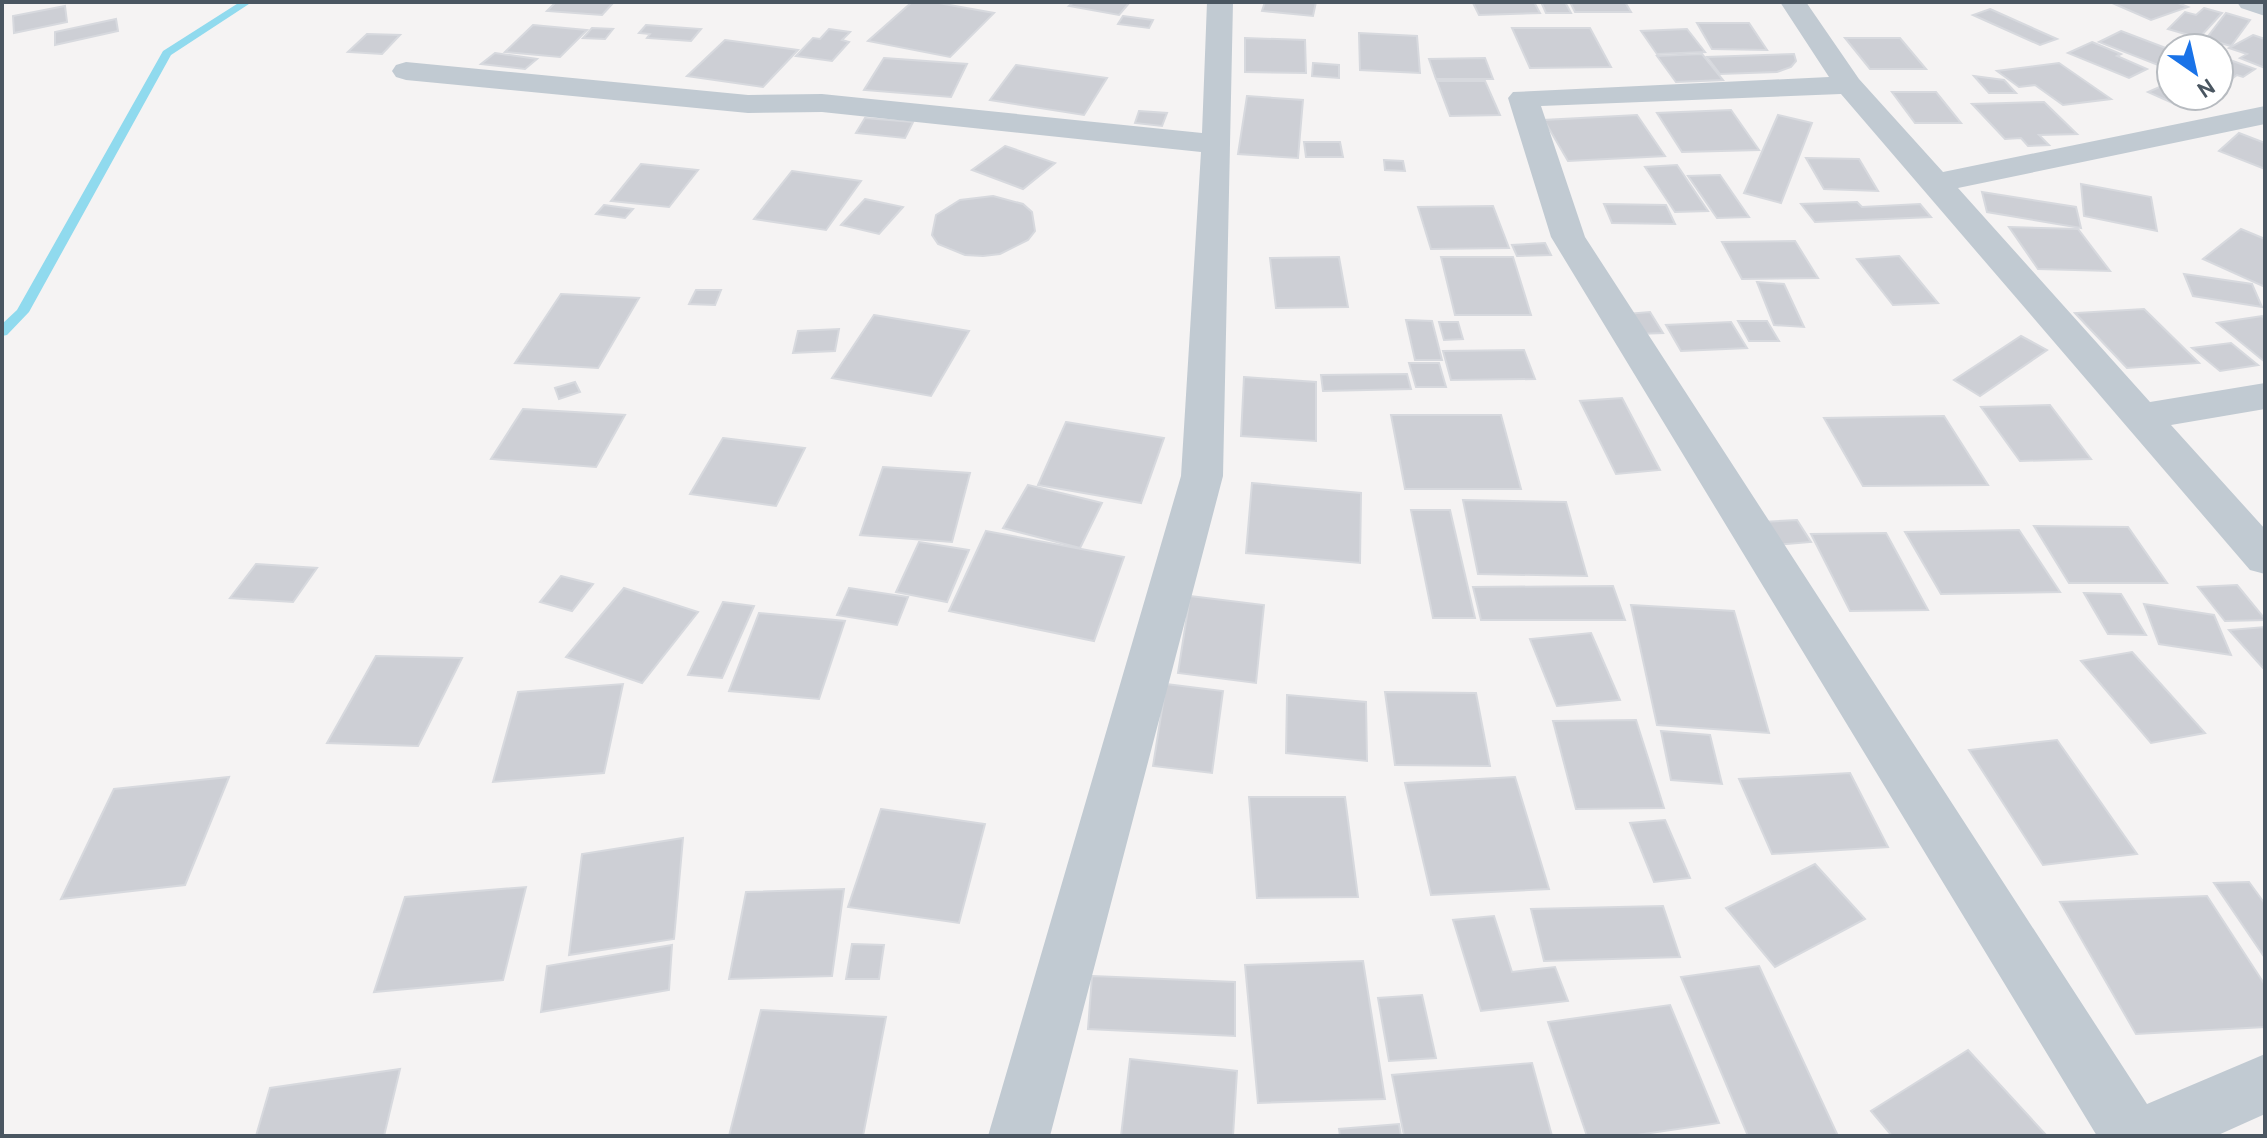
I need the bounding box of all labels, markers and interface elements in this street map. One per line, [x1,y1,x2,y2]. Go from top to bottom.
north arrow [2155,32,2235,112]
text: N [2192,73,2220,104]

